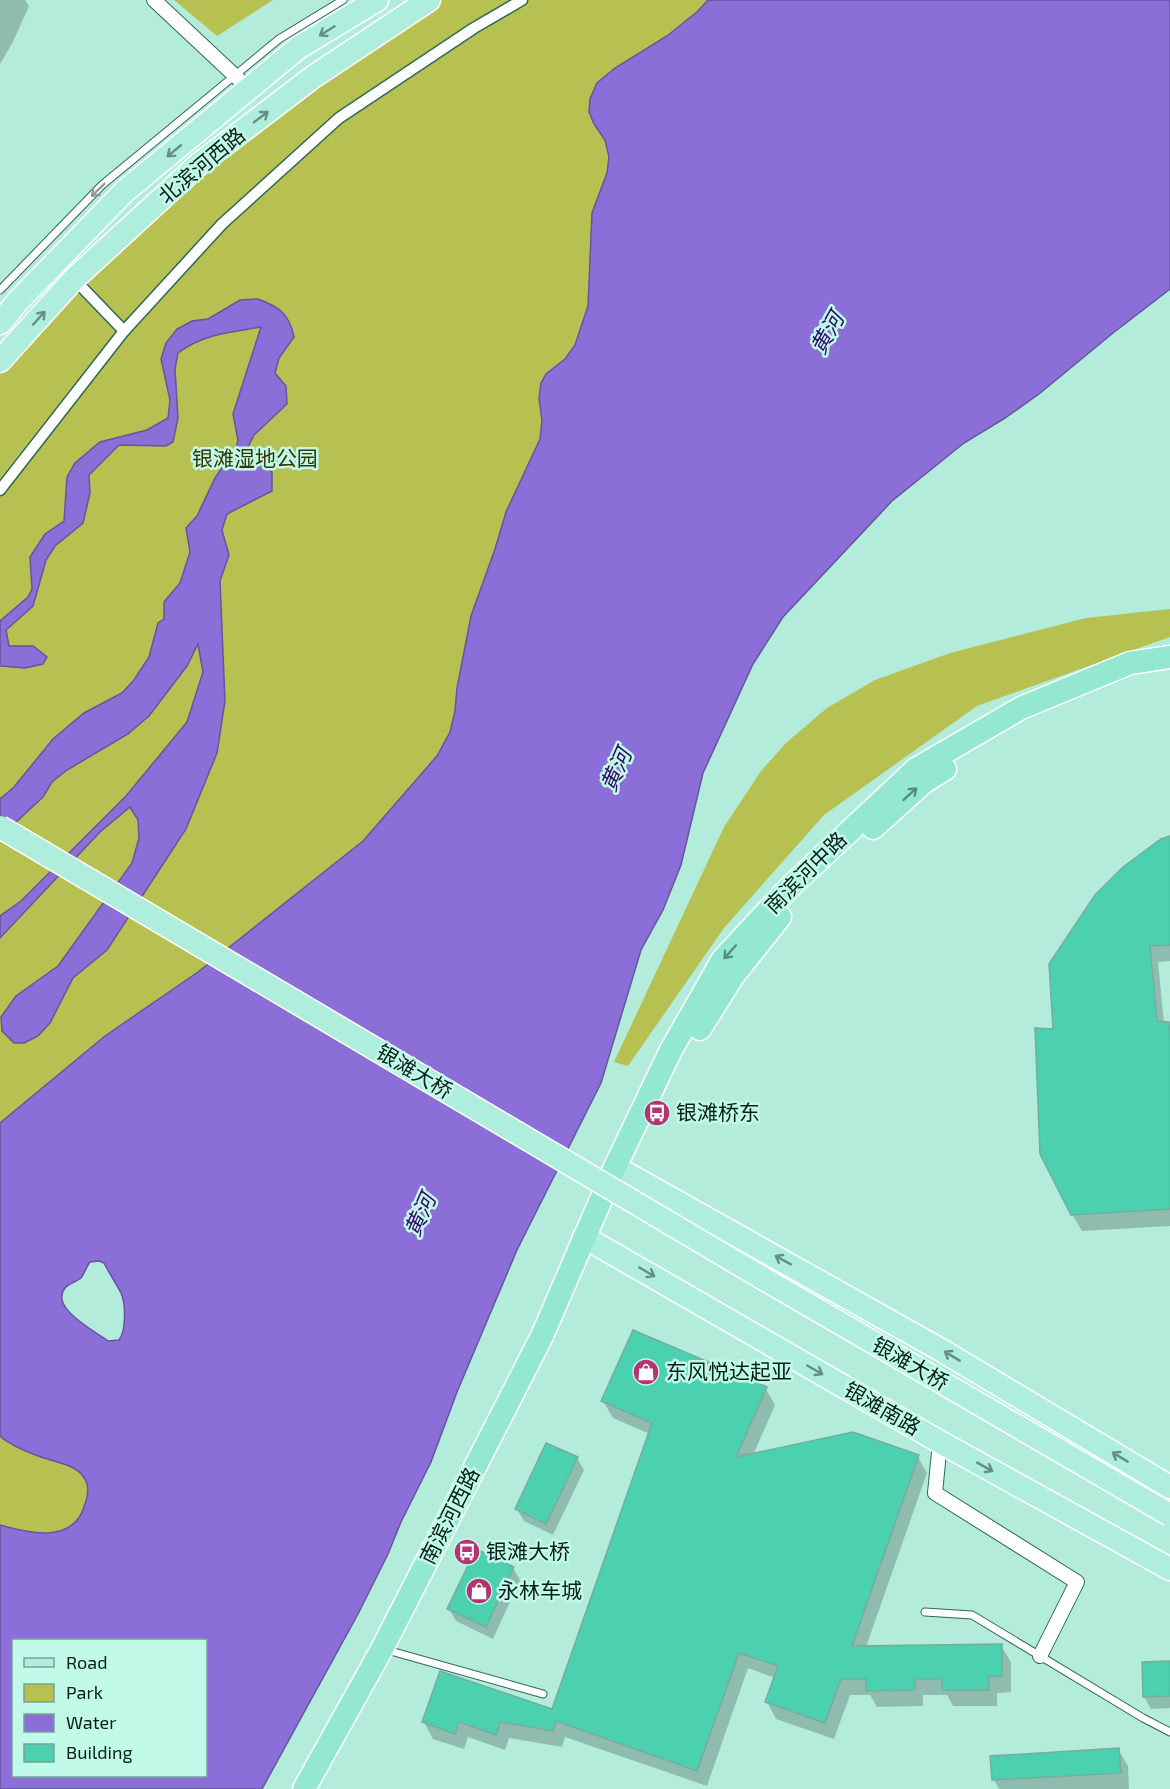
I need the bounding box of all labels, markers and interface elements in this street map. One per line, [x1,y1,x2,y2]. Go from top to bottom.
one-way arrow [319,25,336,37]
one-way arrow [253,111,269,124]
street label: 北滨河西路 [153,122,249,208]
one-way arrow [166,144,182,157]
one-way arrow [91,182,106,197]
water label: 黄河 [804,303,850,358]
one-way arrow [32,311,46,326]
park label: 银滩湿地公园 [192,445,318,470]
water label: 黄河 [594,741,638,795]
one-way arrow [903,787,918,801]
street label: 南滨河中路 [759,826,851,918]
one-way arrow [723,944,737,959]
street label: 银滩大桥 [372,1038,457,1103]
bus stop icon: 银滩桥东 [642,1098,672,1128]
place label: 银滩桥东 [676,1099,760,1124]
water label: 黄河 [398,1186,442,1240]
one-way arrow [775,1254,792,1266]
one-way arrow [638,1267,655,1279]
street label: 银滩大桥 [868,1331,953,1395]
one-way arrow [944,1350,961,1362]
shop icon: 东风悦达起亚 [631,1357,661,1387]
place label: 东风悦达起亚 [666,1358,792,1383]
one-way arrow [807,1365,824,1377]
street label: 银滩南路 [840,1376,925,1440]
one-way arrow [1112,1450,1129,1462]
one-way arrow [976,1461,993,1473]
street label: 南滨河西路 [414,1463,484,1568]
bus stop icon: 银滩大桥 [452,1537,482,1567]
place label: 银滩大桥 [486,1538,570,1563]
shop icon: 永林车城 [464,1576,494,1606]
place label: 永林车城 [498,1577,582,1602]
legend [12,1639,207,1777]
text: Road [66,1651,107,1673]
text: Park [66,1681,103,1703]
text: Water [66,1711,116,1733]
text: Building [66,1741,133,1763]

